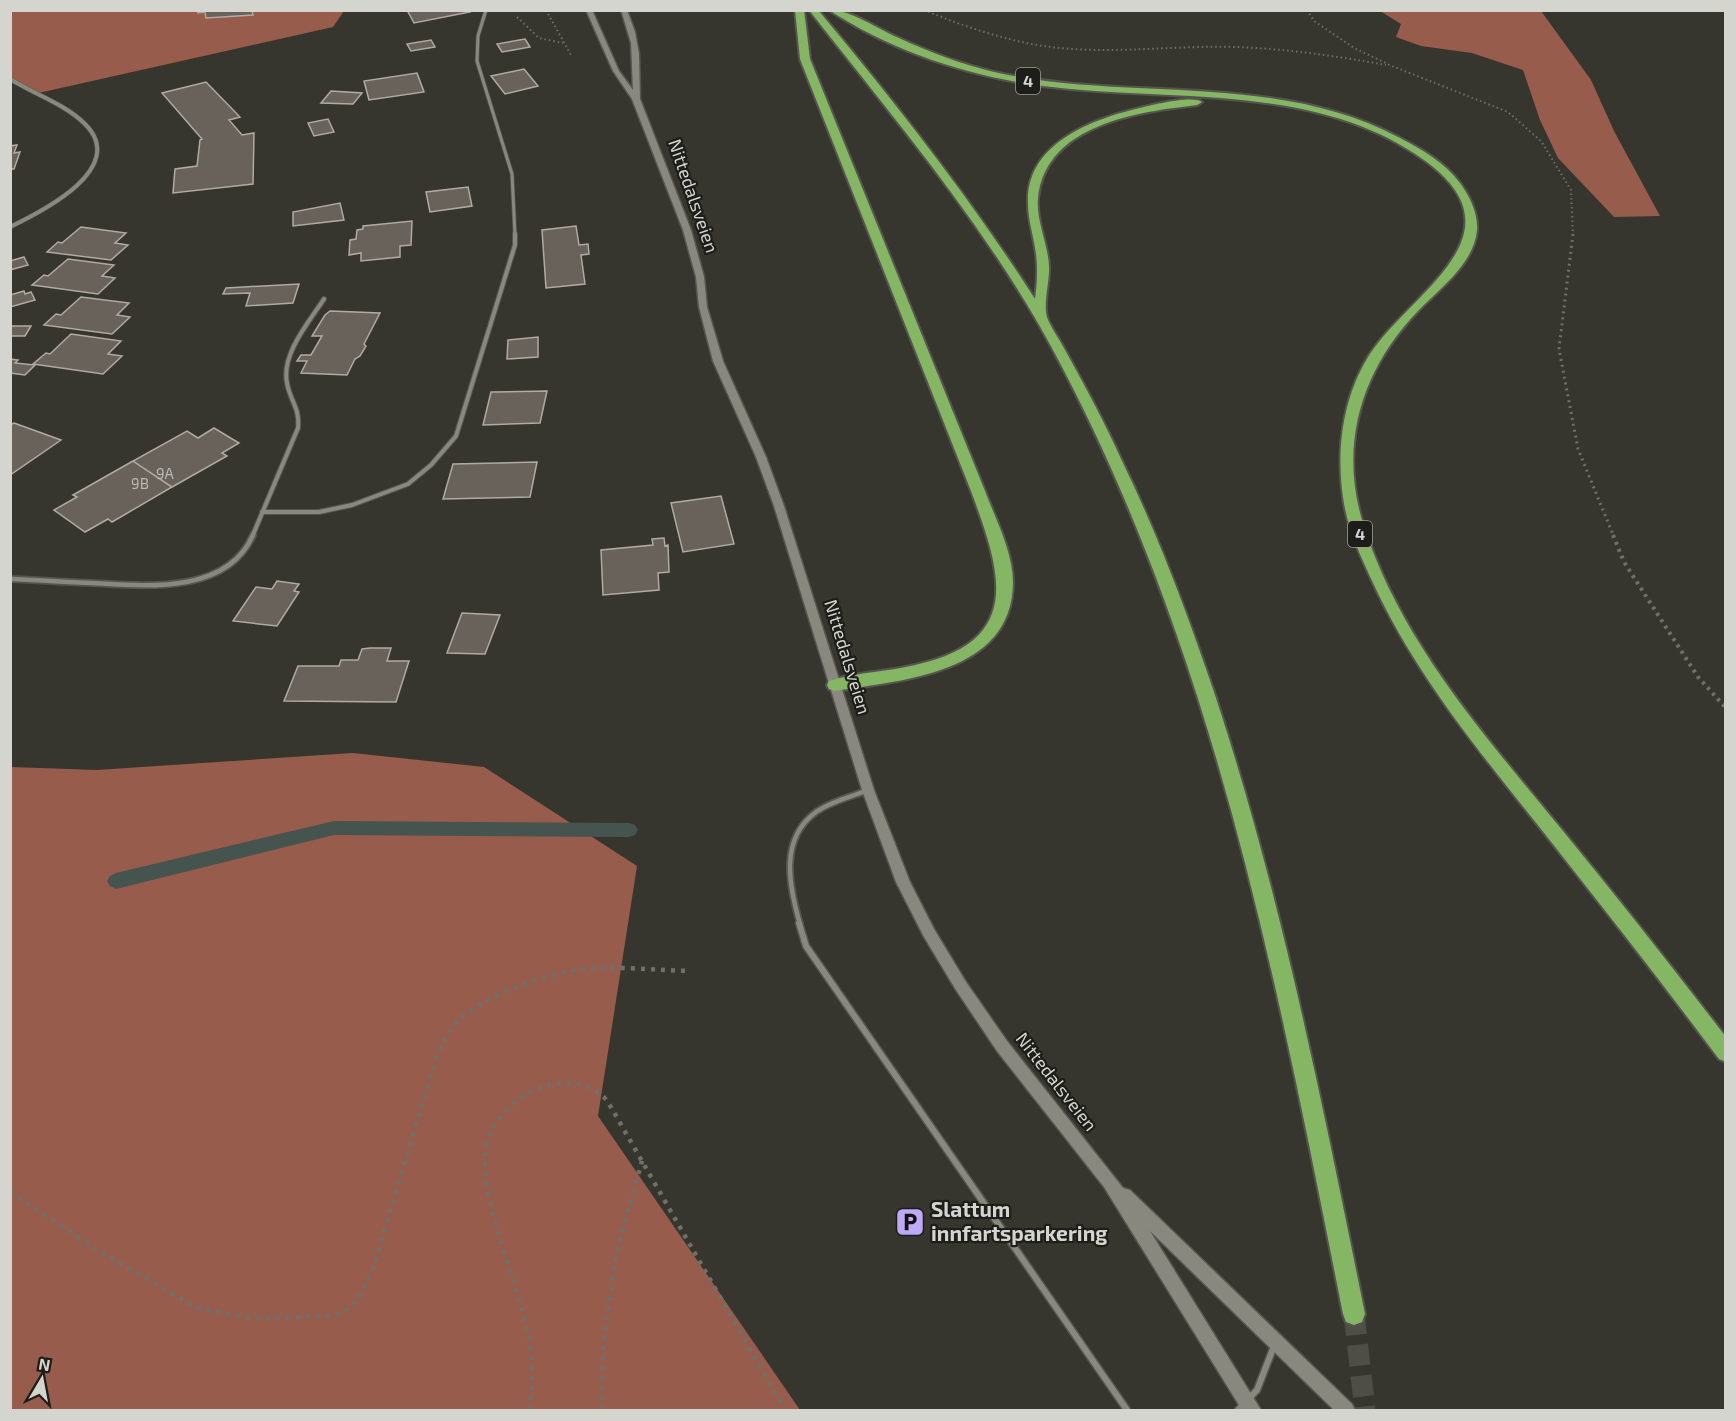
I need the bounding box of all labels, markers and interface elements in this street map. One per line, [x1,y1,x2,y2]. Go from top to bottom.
road number: 4 [1016,68,1040,94]
street label: Nittedalsveien [664,136,724,255]
house number: 9A [156,464,175,482]
house number: 9B [131,474,149,492]
road number: 4 [1348,521,1372,547]
street label: Nittedalsveien [820,597,876,717]
street label: Nittedalsveien [1012,1028,1102,1135]
place label: Slattum innfartsparkering [931,1196,1107,1245]
parking icon: Slattum innfartsparkering [894,1206,926,1238]
north arrow [12,1349,72,1409]
text: N [37,1353,52,1374]

